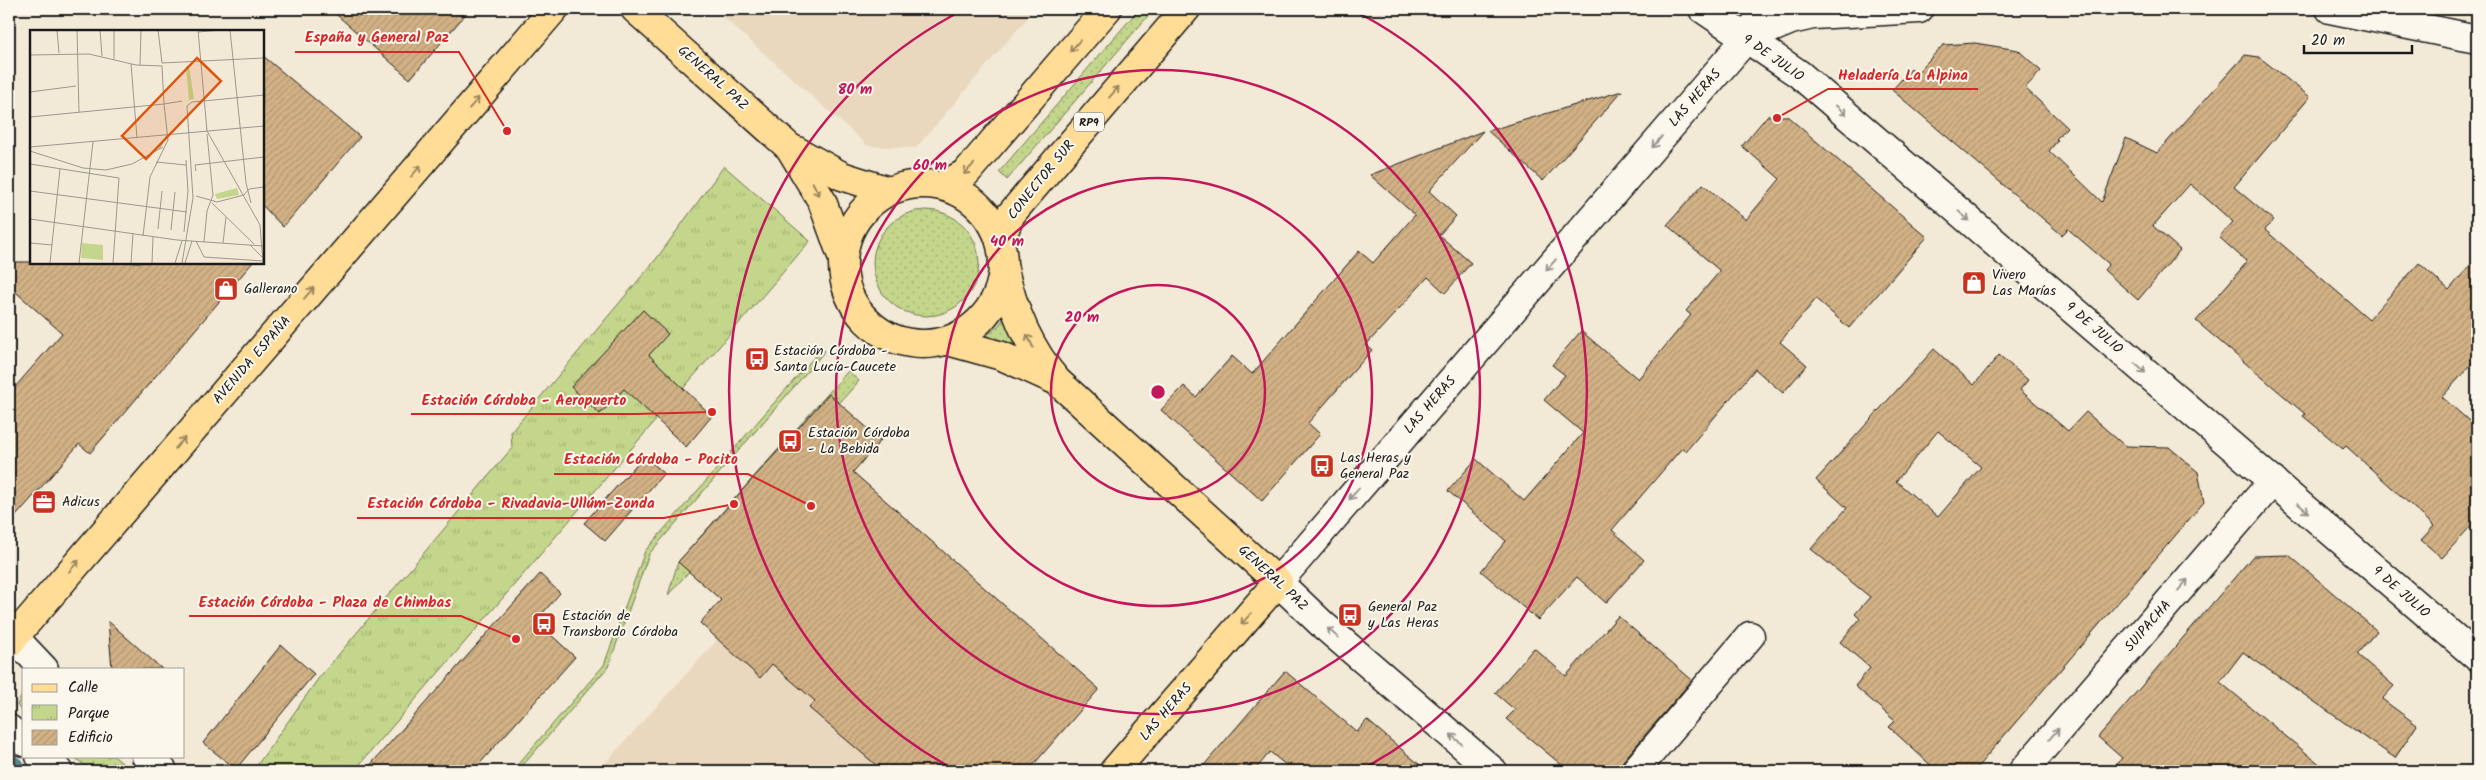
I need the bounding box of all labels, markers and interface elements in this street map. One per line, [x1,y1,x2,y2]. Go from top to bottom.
callout: España y General Paz [295,22,459,52]
scale bar [2304,22,2411,54]
text: España y General Paz [305,26,449,50]
street label: 9 DE JULIO [1738,29,1809,88]
text: 20 m [2311,29,2345,53]
inset map [30,30,264,264]
one-way arrow [1070,39,1081,52]
street label: GENERAL PAZ [673,40,753,116]
callout: Heladería La Alpina [1828,59,1978,89]
street label: LAS HERAS [1663,64,1727,132]
text: Heladería La Alpina [1838,64,1968,88]
text: 80 m [838,78,872,102]
one-way arrow [1109,86,1120,99]
one-way arrow [468,97,479,110]
one-way arrow [1834,104,1847,116]
road number: RP9 [1074,112,1104,132]
street label: CONECTOR SUR [1002,135,1080,225]
one-way arrow [1651,135,1663,148]
text: 60 m [913,154,947,178]
one-way arrow [963,163,975,175]
one-way arrow [410,164,421,177]
one-way arrow [812,181,821,196]
one-way arrow [1957,210,1970,222]
text: 40 m [990,230,1024,254]
one-way arrow [1546,258,1557,271]
place label: Vivero Las Marías [1992,264,2056,302]
shop icon: Vivero Las Marías [1961,270,1987,296]
shop icon: Gallerano [213,276,239,302]
place label: Gallerano [244,278,297,300]
one-way arrow [304,287,315,300]
street label: 9 DE JULIO [2060,296,2128,360]
text: 20 m [1065,306,1099,330]
street label: AVENIDA ESPAÑA [207,311,297,409]
one-way arrow [1025,334,1034,349]
place label: Estación Córdoba - Santa Lucía-Caucete [774,340,897,378]
bus stop icon: Estación Córdoba - Santa Lucía-Caucete [744,346,770,372]
one-way arrow [2134,362,2147,373]
street label: LAS HERAS [1398,371,1462,439]
centre of rings [1149,383,1167,401]
callout: Estación Córdoba - Aeropuerto [411,384,636,414]
text: Estación Córdoba - Aeropuerto [422,389,626,413]
place label: Estación Córdoba - La Bebida [808,422,910,460]
bus stop icon: Estación Córdoba - La Bebida [777,428,803,454]
one-way arrow [174,437,185,450]
callout: Estación Córdoba - Pocito [554,444,748,474]
place label: Las Heras y General Paz [1340,447,1411,485]
text: Estación Córdoba - Pocito [564,448,738,472]
bus stop icon: Las Heras y General Paz [1309,453,1335,479]
one-way arrow [1348,487,1359,500]
callout: Estación Córdoba - Rivadavia-Ullúm-Zonda [357,488,664,518]
office icon: Adicus [31,489,57,515]
place label: Adicus [62,491,100,513]
text: Estación Córdoba - Rivadavia-Ullúm-Zonda [367,492,655,516]
one-way arrow [2297,502,2310,513]
street label: GENERAL PAZ [1233,540,1313,616]
one-way arrow [68,559,80,572]
street label: 9 DE JULIO [2367,560,2435,624]
one-way arrow [2178,578,2189,591]
callout: Estación Córdoba - Plaza de Chimbas [189,586,461,616]
text: Estación Córdoba - Plaza de Chimbas [199,591,451,615]
street label: SUIPACHA [2119,595,2177,657]
place label: General Paz y Las Heras [1367,596,1439,634]
bus stop icon: General Paz y Las Heras [1337,602,1363,628]
place label: Estación de Transbordo Córdoba [562,605,678,643]
bus stop icon: Estación de Transbordo Córdoba [531,611,557,637]
one-way arrow [1240,613,1251,626]
one-way arrow [1326,628,1339,639]
legend [22,668,185,758]
text: Calle [68,676,98,700]
street label: LAS HERAS [1134,678,1198,746]
text: Parque [68,702,109,726]
text: Edificio [68,726,113,750]
one-way arrow [2049,728,2060,741]
one-way arrow [1449,734,1462,745]

